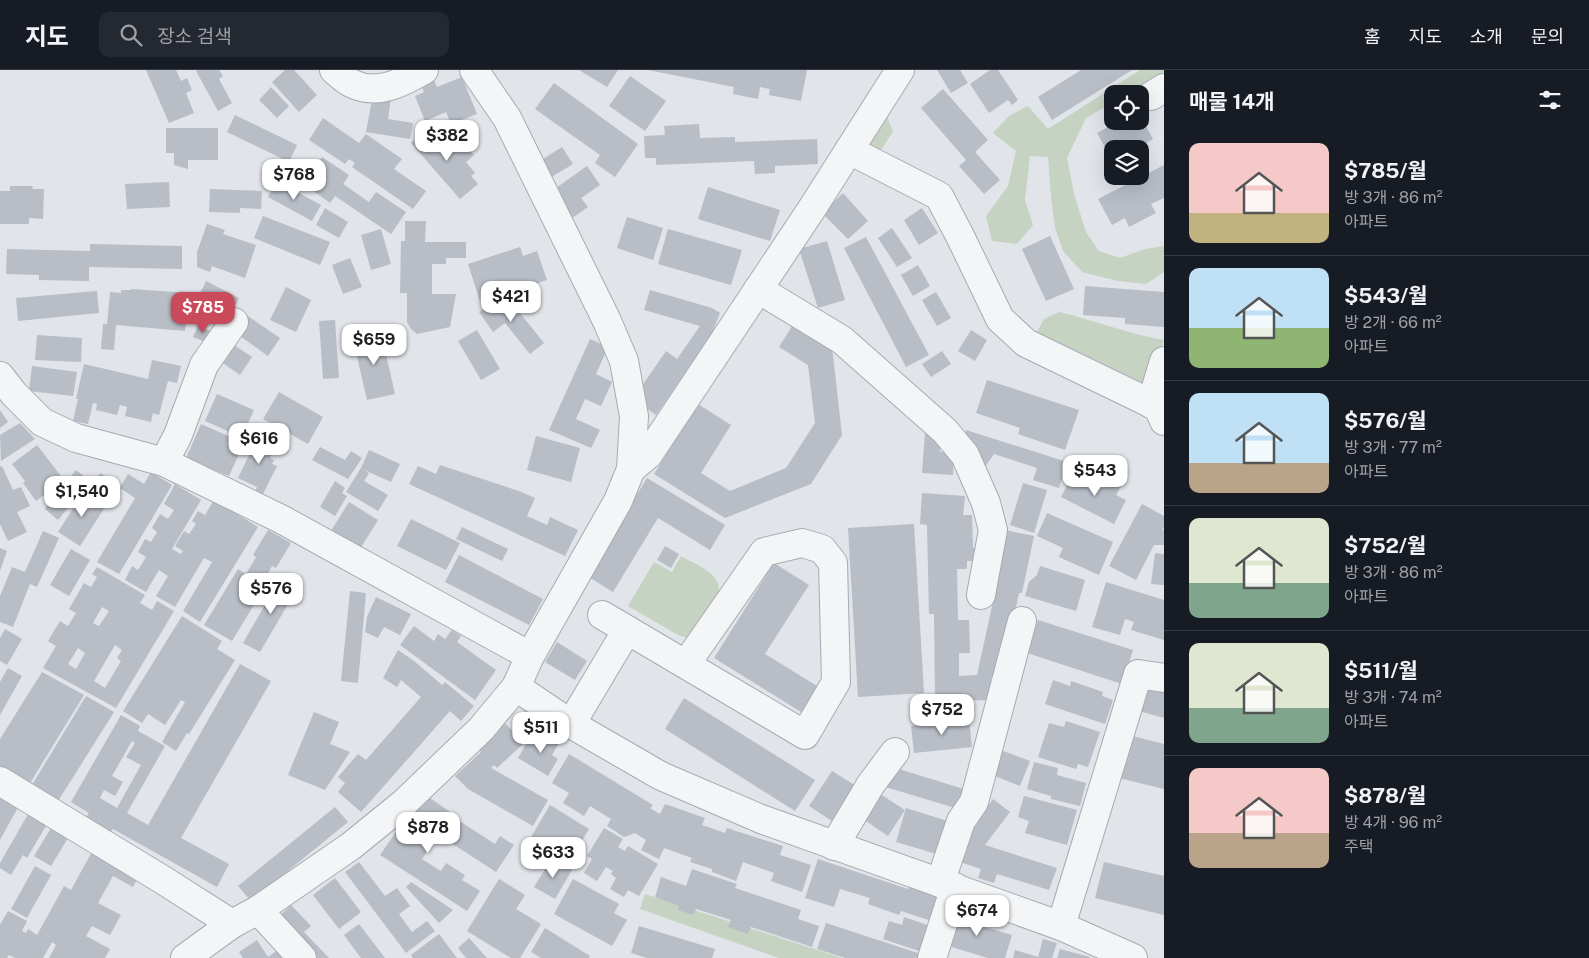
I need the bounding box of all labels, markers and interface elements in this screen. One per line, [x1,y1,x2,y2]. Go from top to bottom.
search box [99,12,449,57]
icon: search [117,21,145,49]
text: 지도 [25,22,69,50]
text: 장소 검색 [157,25,232,47]
text: 홈 [1364,26,1381,47]
text: 지도 [1409,26,1442,47]
text: 소개 [1470,26,1503,47]
text: 문의 [1531,26,1564,47]
map controls [1104,85,1149,185]
button: locate [1104,85,1149,130]
icon: filters [1536,86,1564,114]
text: 매물 14개 [1189,89,1274,114]
pin: $382 [417,119,477,162]
text: $382 [426,126,468,145]
button: layers [1104,140,1149,185]
pin: $768 [264,158,324,201]
text: $785/월 [1344,158,1427,183]
icon: home [1229,163,1289,223]
text: $768 [273,165,315,184]
text: 방 3개 · 86 m² [1344,188,1443,207]
text: 아파트 [1344,212,1388,231]
pin: $421 [481,280,541,323]
text: $543/월 [1344,283,1428,308]
text: $421 [492,287,530,306]
icon: home [1229,288,1289,348]
pin: $785 [173,292,233,334]
text: $785 [182,298,224,317]
text: 방 2개 · 66 m² [1344,313,1442,332]
pin: $659 [344,324,404,366]
text: $659 [353,330,395,349]
text: 아파트 [1344,337,1388,356]
text: $576/월 [1344,408,1427,433]
icon: home [1229,413,1289,473]
pin: $616 [229,422,289,465]
text: $616 [240,429,278,448]
text: 방 3개 · 77 m² [1344,438,1442,457]
pin: $543 [1065,454,1125,497]
text: $543 [1074,461,1116,480]
text: 아파트 [1344,462,1388,481]
pin: $1,540 [41,476,123,518]
text: $1,540 [55,482,109,501]
text: $752/월 [1344,533,1426,558]
icon: home [1229,538,1289,598]
text: 방 3개 · 86 m² [1344,563,1443,582]
pin: $576 [241,572,301,615]
text: $576 [250,579,292,598]
text: 아파트 [1344,587,1388,606]
text: $511/월 [1344,658,1418,683]
icon: home [1229,663,1289,723]
text: 방 3개 · 74 m² [1344,688,1442,707]
pin: $752 [912,694,972,736]
text: $752 [921,700,963,719]
pin: $511 [511,712,571,754]
text: 아파트 [1344,712,1388,731]
text: $511 [523,718,559,737]
text: $878/월 [1344,783,1426,808]
icon: home [1229,788,1289,848]
pin: $878 [398,812,458,854]
text: 방 4개 · 96 m² [1344,813,1442,832]
text: $878 [407,818,449,837]
pin: $633 [523,836,583,879]
text: 주택 [1344,837,1373,856]
text: $633 [532,843,574,862]
pin: $674 [947,894,1007,937]
text: $674 [956,901,998,920]

